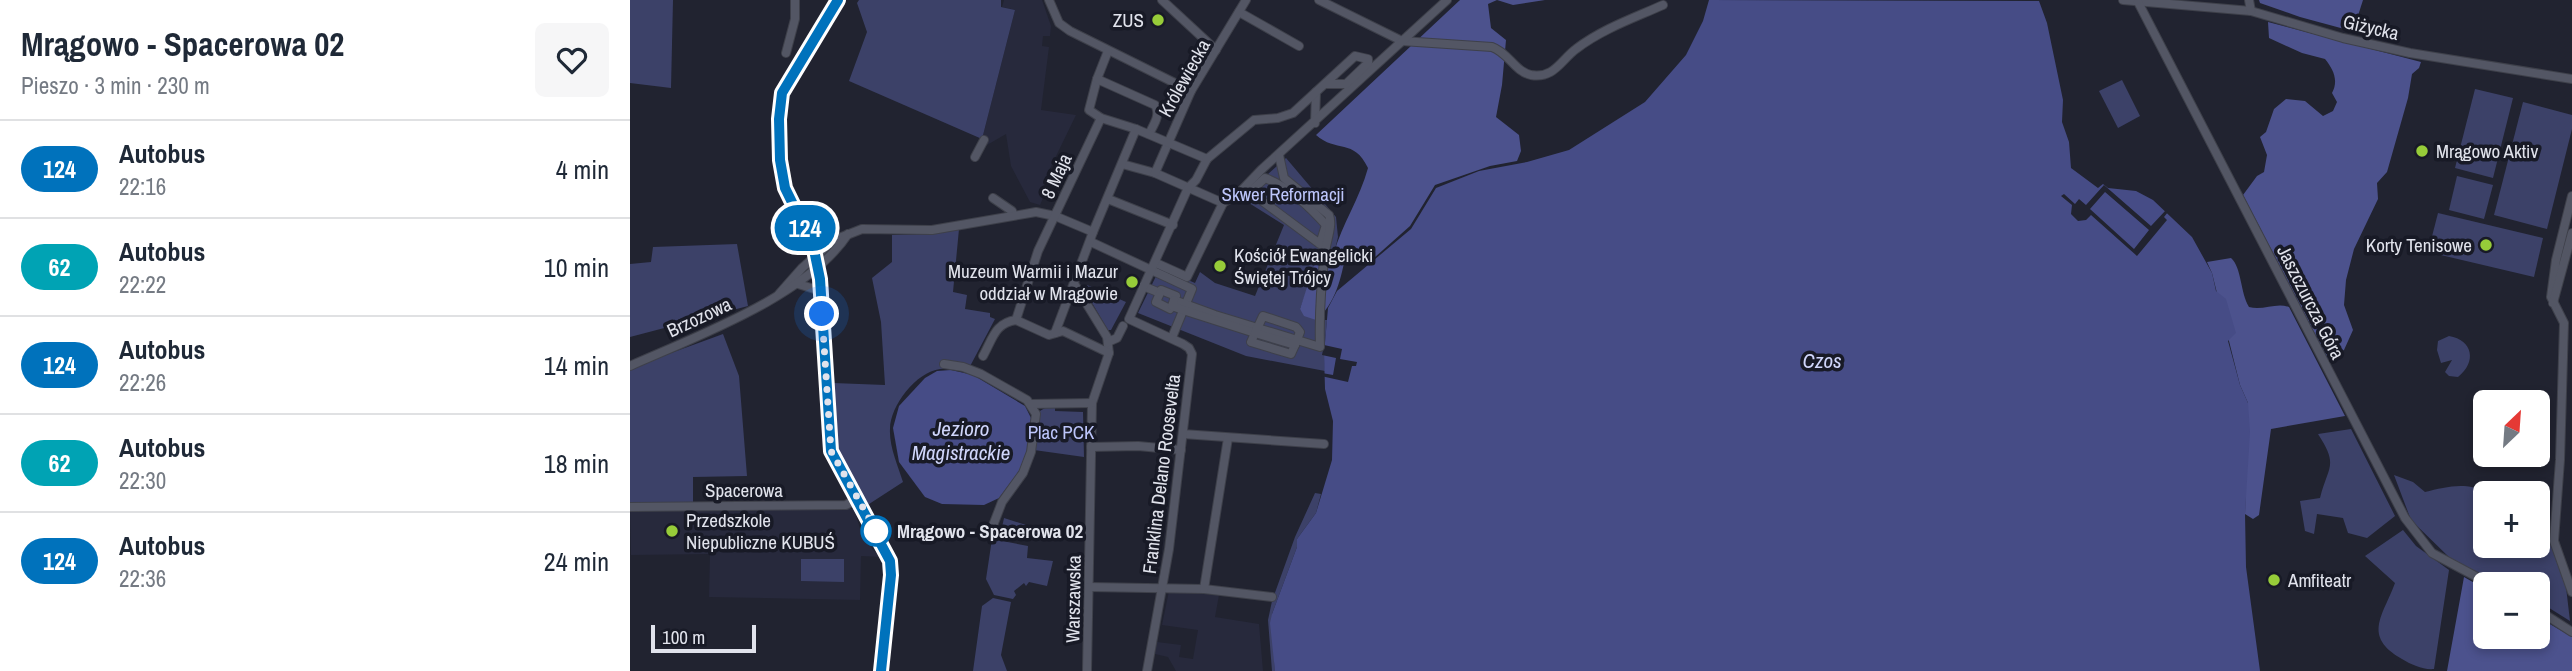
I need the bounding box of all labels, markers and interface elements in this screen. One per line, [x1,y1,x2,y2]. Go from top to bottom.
place label: ZUS [1113,7,1144,33]
street label: Giżycka [2341,8,2402,46]
marker: ZUS [1150,12,1166,28]
text: Mrągowo - Spacerowa 02 [21,22,344,66]
button: heart [535,23,609,97]
street label: Królewiecka [1152,34,1216,121]
text: Pieszo · 3 min · 230 m [21,70,210,101]
text: Autobus [119,136,205,171]
place label: Mrągowo Aktiv [2436,138,2538,164]
marker: Mrągowo Aktiv [2414,143,2430,159]
street label: 8 Maja [1034,149,1078,203]
text: 4 min [556,152,609,187]
text: 124 [43,153,76,185]
text: 22:16 [119,171,166,202]
park label: Skwer Reformacji [1222,181,1344,207]
line badge: 124 [765,205,845,251]
text: 124 [789,212,821,244]
place label: Korty Tenisowe [2366,232,2472,258]
text: Autobus [119,234,205,269]
marker: Korty Tenisowe [2478,237,2494,253]
street label: Jaszczurcza Góra [2271,241,2351,364]
place label: Kościół Ewangelicki Świętej Trójcy [1234,242,1373,290]
text: 10 min [544,250,609,285]
text: 62 [49,251,70,283]
place label: Muzeum Warmii i Mazur oddział w Mrągowie [948,258,1119,306]
marker: Kościół Ewangelicki Świętej Trójcy [1212,258,1228,274]
text: 22:22 [119,269,166,300]
marker: Muzeum Warmii i Mazur oddział w Mrągowie [1124,274,1140,290]
street label: Brzozowa [663,291,736,343]
your location [804,296,839,331]
text: Autobus [119,332,205,367]
water label: Czos [1802,346,1842,375]
text: 14 min [544,348,609,383]
text: 124 [43,349,76,381]
text: 22:26 [119,367,166,398]
street label: Franklina Delano Roosevelta [1136,372,1186,575]
north arrow [2473,390,2550,467]
map controls [2473,390,2550,649]
water label: Jezioro Magistrackie [912,414,1010,467]
park label: Plac PCK [1028,419,1095,445]
text: Autobus [119,430,205,465]
text: 18 min [544,446,609,481]
text: 62 [49,447,70,479]
text: 22:30 [119,465,166,496]
street label: Spacerowa [705,477,783,503]
button: + [2473,481,2550,558]
place label: Przedszkole Niepubliczne KUBUŚ [686,507,835,555]
marker: Mrągowo - Spacerowa 02 [861,516,891,546]
place label: Mrągowo - Spacerowa 02 [897,518,1083,544]
marker: Przedszkole Niepubliczne KUBUŚ [664,523,680,539]
text: Autobus [119,528,205,563]
text: 24 min [544,544,609,579]
text: 124 [43,545,76,577]
street label: Warszawska [1059,555,1087,643]
text: 22:36 [119,563,166,594]
place label: Amfiteatr [2287,567,2352,593]
marker: Amfiteatr [2266,572,2282,588]
button: − [2473,572,2550,649]
scale bar [651,622,756,654]
text: 100 m [662,624,705,650]

